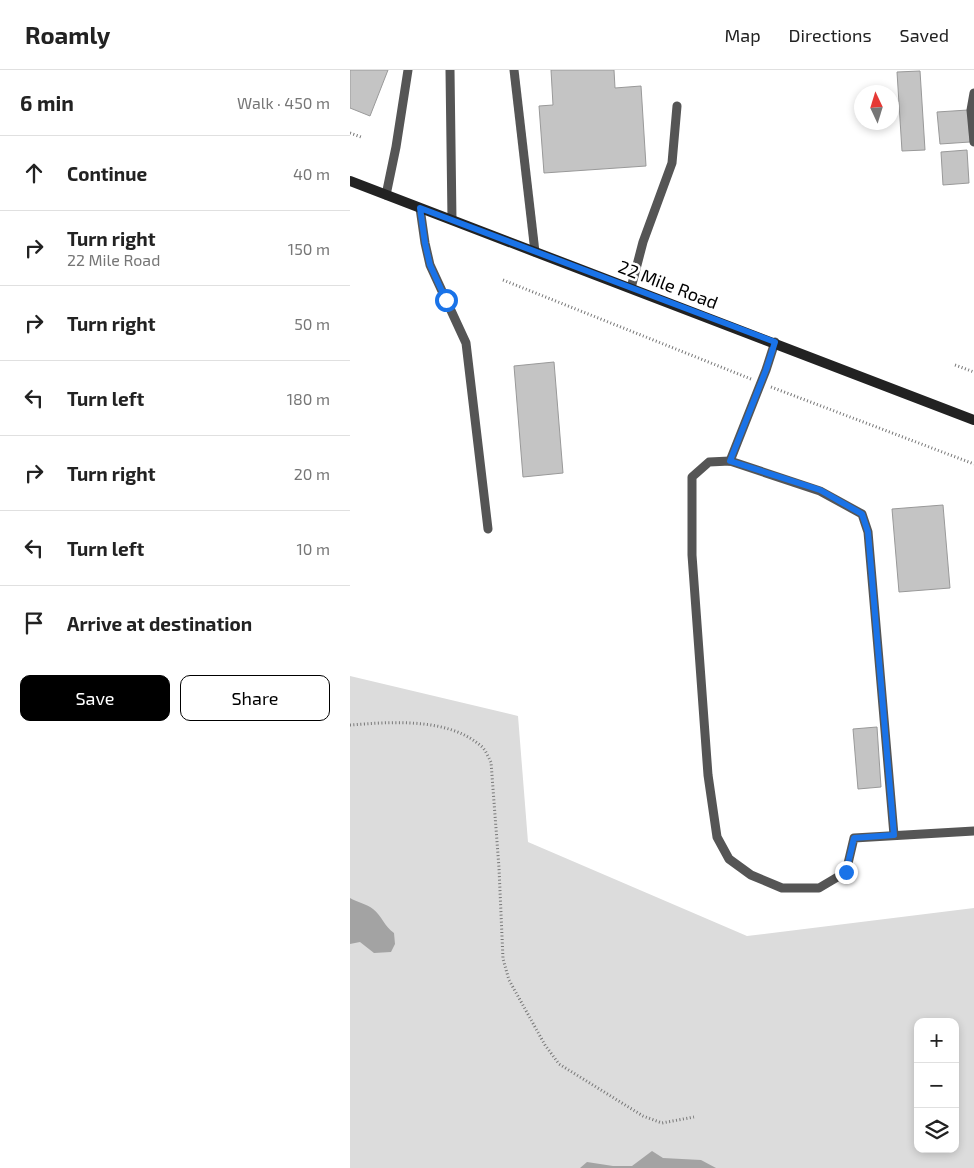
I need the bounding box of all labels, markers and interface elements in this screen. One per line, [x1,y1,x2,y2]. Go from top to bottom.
text: Roamly [25,20,110,49]
text: Map [724,24,761,46]
text: Directions [789,24,872,46]
text: Saved [900,24,949,46]
north arrow [854,85,899,130]
text: 6 min [20,90,74,115]
text: Walk · 450 m [237,93,330,112]
icon: ahead [20,159,48,187]
text: Continue [67,162,147,185]
text: 40 m [293,164,330,183]
text: Turn right [67,227,155,250]
icon: right [20,234,48,262]
text: 150 m [288,239,330,258]
text: 22 Mile Road [67,250,160,269]
street label: 22 Mile Road [615,255,721,313]
route start [435,289,458,312]
icon: right [20,309,48,337]
text: Turn right [67,312,155,335]
text: 50 m [294,314,330,333]
icon: left [20,384,48,412]
text: Turn left [67,387,144,410]
text: 180 m [287,389,330,408]
icon: right [20,459,48,487]
text: Turn right [67,462,155,485]
text: 20 m [294,464,330,483]
icon: left [20,534,48,562]
text: Turn left [67,537,144,560]
text: 10 m [296,539,330,558]
icon: arrive [20,609,48,637]
text: Arrive at destination [67,612,252,635]
button: Save [20,675,170,721]
button: Share [180,675,330,721]
route end [835,861,858,884]
map controls [914,1018,959,1153]
button: + [914,1018,959,1063]
button: − [914,1063,959,1108]
button: layers [914,1108,959,1153]

